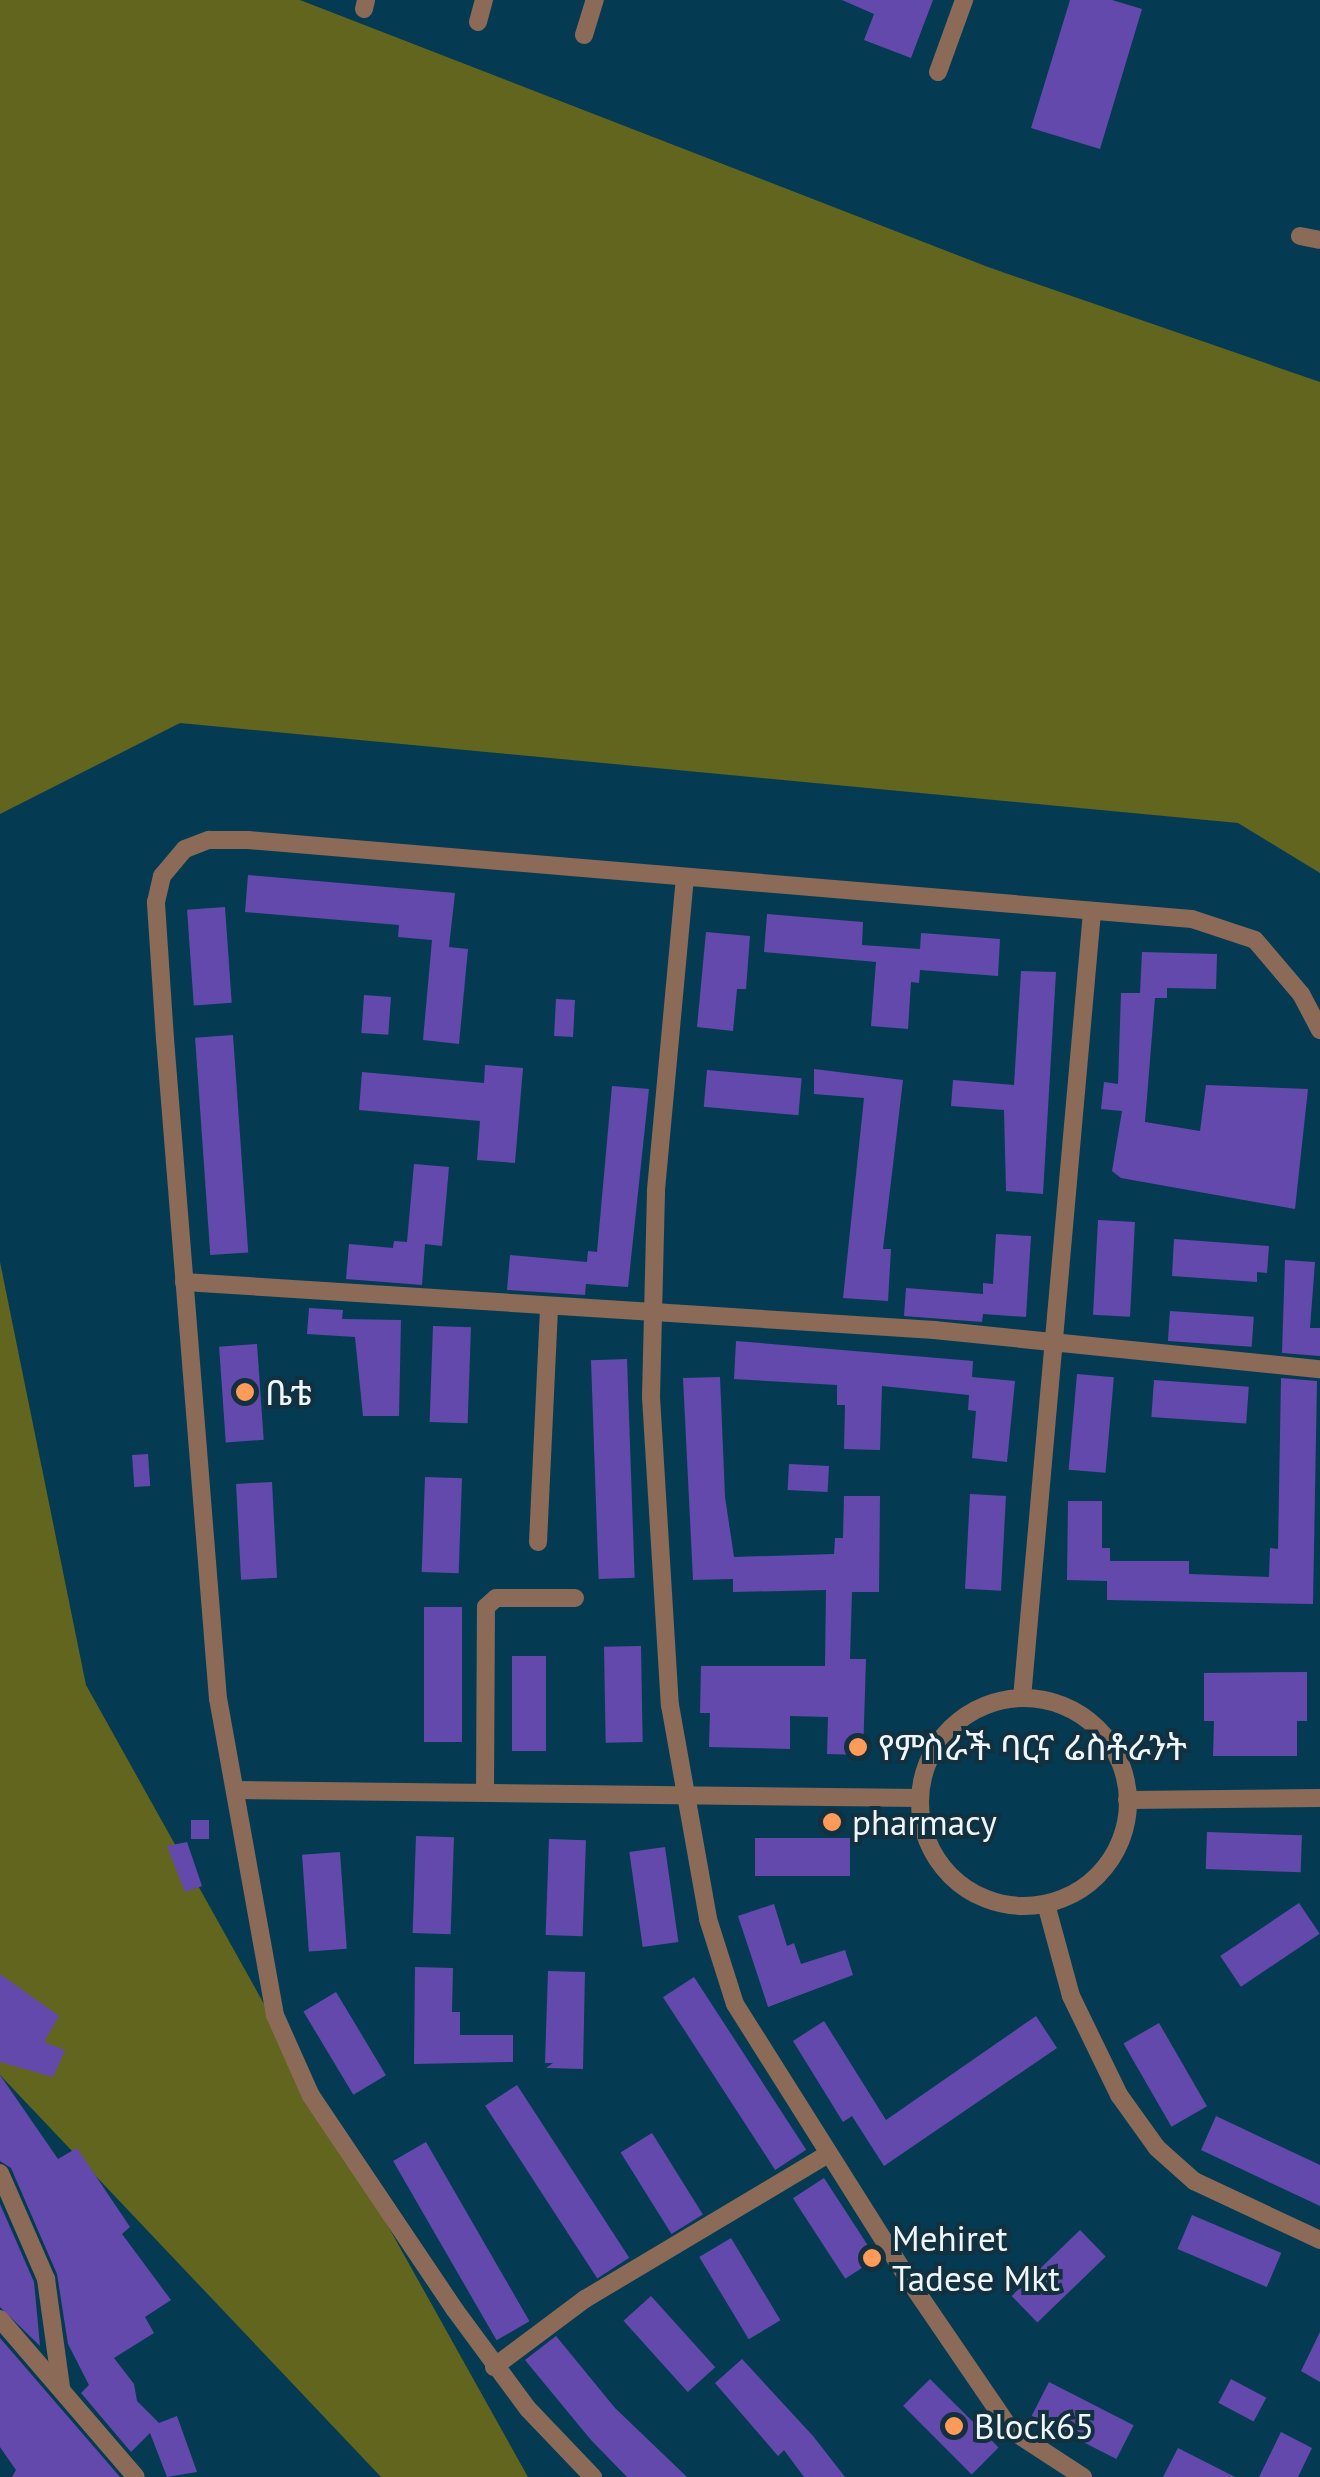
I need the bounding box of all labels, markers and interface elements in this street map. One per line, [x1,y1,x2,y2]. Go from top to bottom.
place label: ቤቴ [265,1371,312,1413]
marker: ቤቴ [234,1381,256,1403]
place label: የምስራች ባርና ሬስቶራንት [878,1726,1187,1768]
marker: የምስራች ባርና ሬስቶራንት [847,1736,869,1758]
place label: pharmacy [852,1801,997,1843]
marker: pharmacy [821,1811,843,1833]
place label: Mehiret Tadese Mkt [892,2217,1060,2299]
marker: Mehiret Tadese Mkt [861,2247,883,2269]
place label: Block65 [974,2405,1094,2447]
marker: Block65 [943,2415,965,2437]

